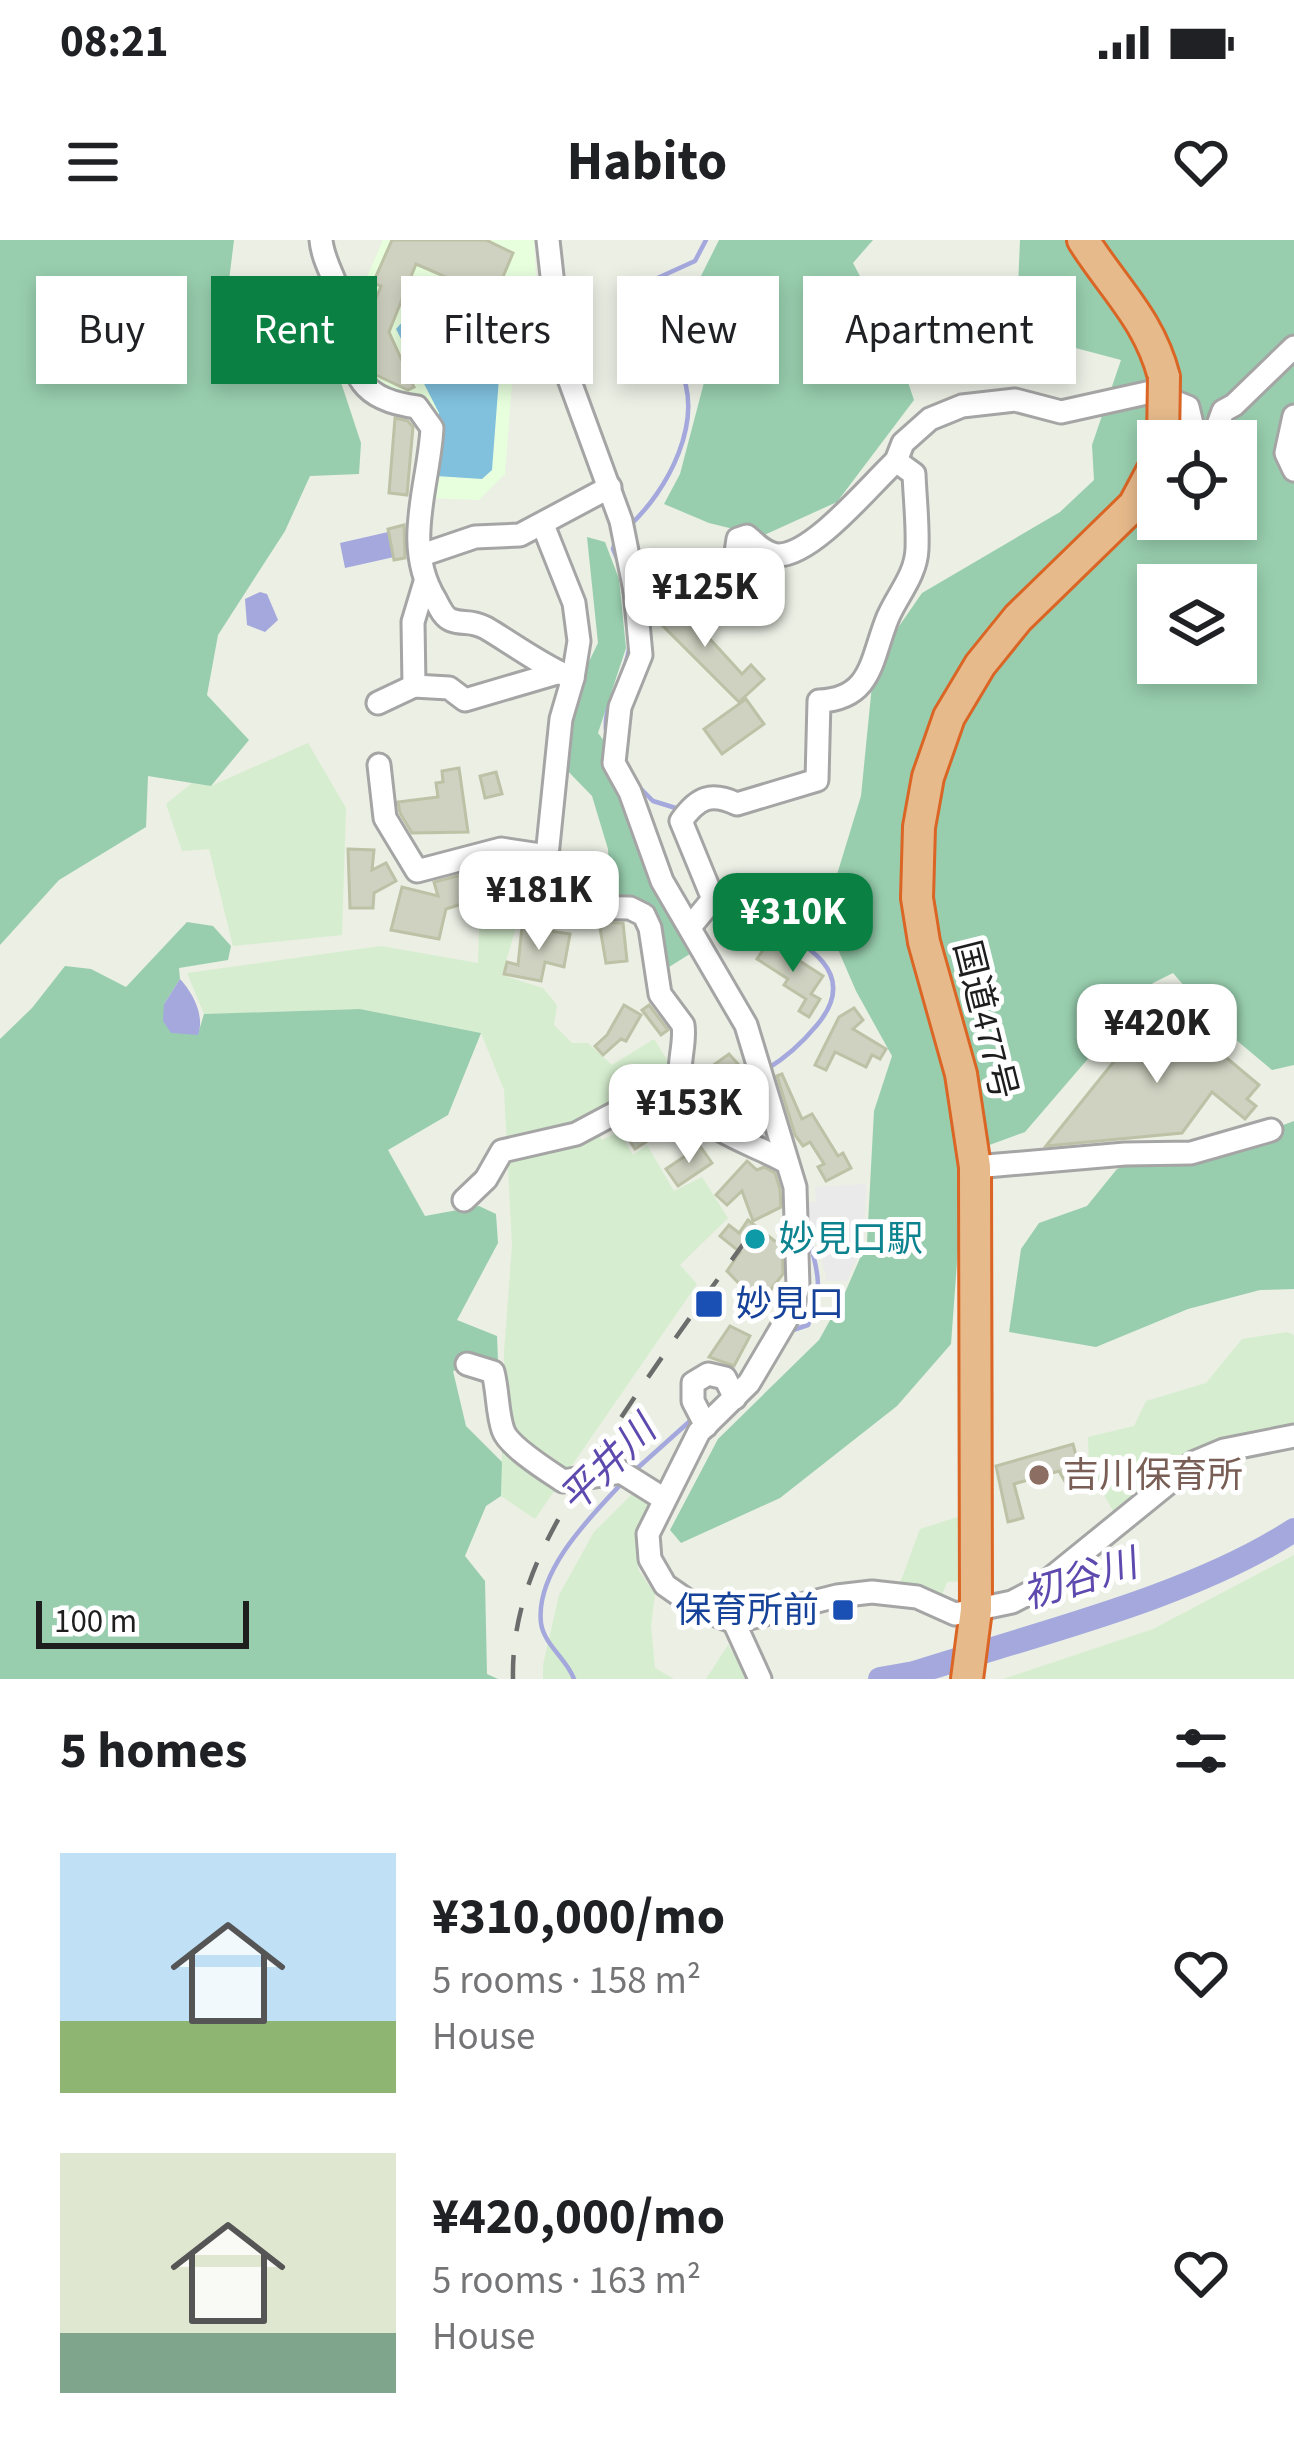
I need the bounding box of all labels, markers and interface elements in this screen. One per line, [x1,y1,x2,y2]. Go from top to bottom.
text: 08:21 [60,10,169,74]
text: Habito [567,124,727,201]
icon: menu [60,129,126,195]
icon: heart [1168,129,1234,195]
chip: Buy [36,276,187,384]
chip: Rent [211,276,377,384]
chip: Filters [401,276,593,384]
chip: New [617,276,779,384]
chip: Apartment [803,276,1076,384]
map controls [1137,420,1257,684]
button: locate [1137,420,1257,540]
pin: ¥125K [621,548,789,650]
text: ¥125K [652,559,758,615]
button: layers [1137,564,1257,684]
pin: ¥181K [455,851,623,953]
text: ¥181K [486,862,592,918]
pin: ¥310K [709,873,877,975]
text: ¥310K [740,884,846,940]
street label: 国道477号 [941,935,1029,1105]
pin: ¥420K [1073,984,1241,1086]
text: ¥420K [1104,995,1210,1051]
pin: ¥153K [605,1064,773,1166]
text: ¥153K [636,1075,742,1131]
place label: 妙見口駅 [779,1214,923,1265]
marker: 妙見口駅 [742,1226,768,1252]
place label: 妙見口 [736,1279,844,1330]
marker: 妙見口 [693,1288,725,1320]
water label: 平井川 [547,1401,672,1526]
place label: 吉川保育所 [1063,1450,1243,1501]
marker: 吉川保育所 [1026,1462,1052,1488]
water label: 初谷川 [1016,1535,1148,1624]
place label: 保育所前 [675,1585,819,1636]
scale bar [36,1595,249,1648]
marker: 保育所前 [830,1597,856,1623]
text: 100 m [54,1598,137,1645]
text: 5 homes [60,1715,247,1787]
icon: filters [1168,1718,1234,1784]
text: ¥310,000/mo [432,1881,725,1953]
icon: home [156,1901,300,2045]
icon: heart [1168,1940,1234,2006]
text: 5 rooms · 158 m² [432,1953,701,2009]
text: House [432,2009,535,2065]
text: ¥420,000/mo [432,2181,725,2253]
icon: home [156,2201,300,2345]
icon: heart [1168,2240,1234,2306]
text: 5 rooms · 163 m² [432,2253,701,2309]
text: House [432,2309,535,2365]

